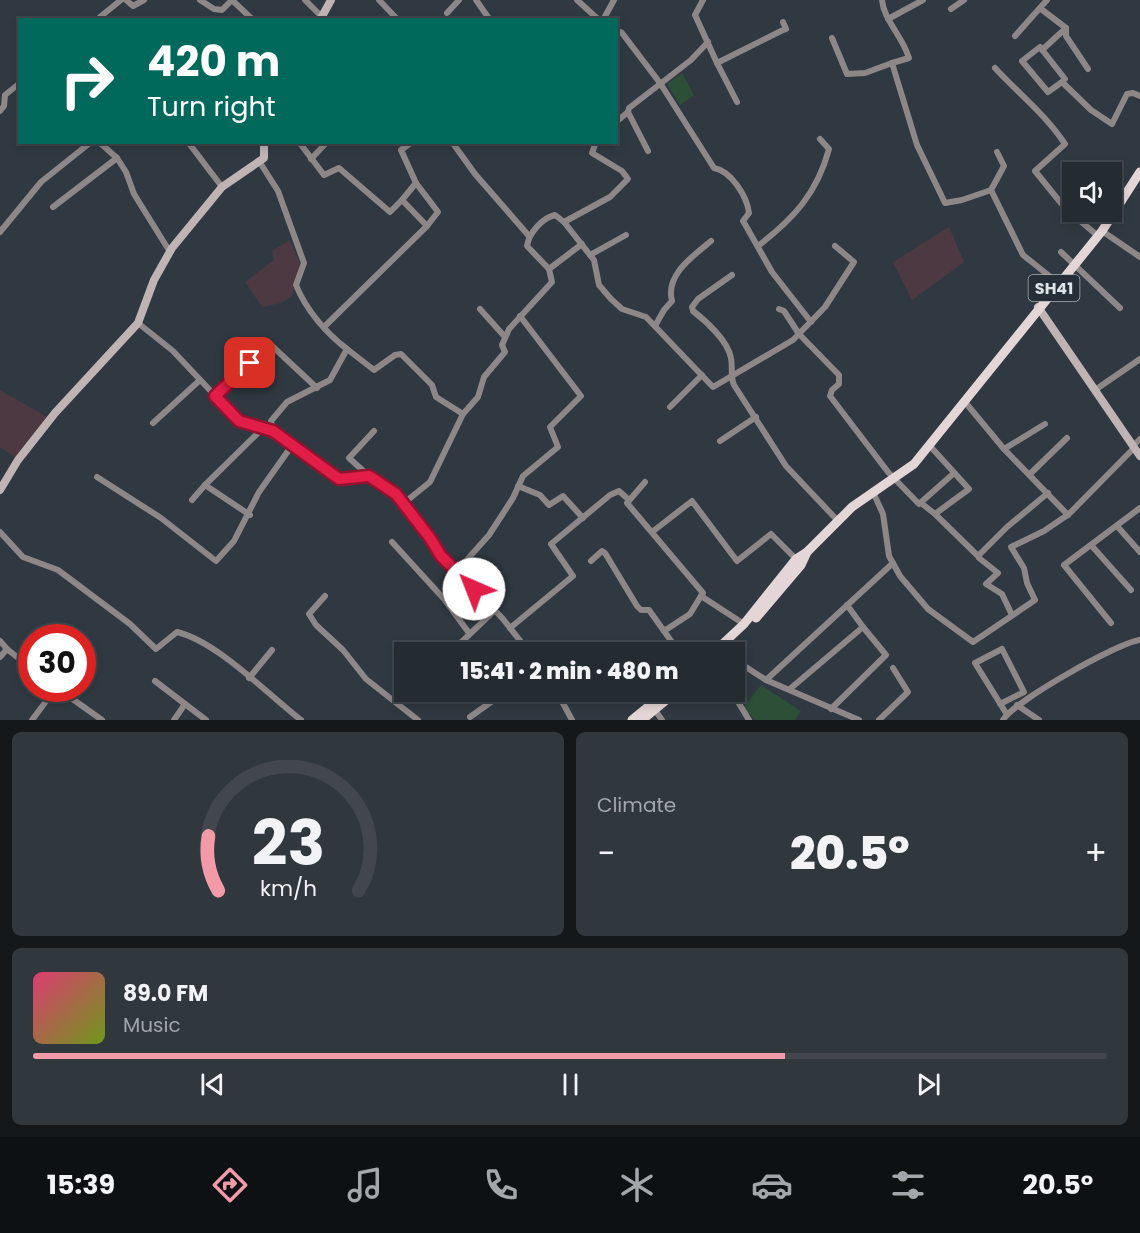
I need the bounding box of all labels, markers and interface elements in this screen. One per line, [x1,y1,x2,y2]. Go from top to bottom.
text: 420 m [147,32,280,91]
icon: right [48,42,126,120]
text: Turn right [147,88,276,125]
map controls [1062,162,1122,222]
button: sound [1062,162,1122,222]
road number: SH41 [1028,275,1080,301]
pin [224,337,275,388]
icon: arrive [233,346,266,379]
position arrow [442,557,506,621]
speed limit sign: 30 [18,624,96,702]
text: 15:41 · 2 min · 480 m [460,656,679,687]
text: Climate [597,791,676,819]
text: 23 [251,799,325,887]
text: 20.5° [790,822,910,885]
text: − [597,830,615,877]
text: + [1084,830,1107,877]
text: km/h [259,873,317,904]
text: 89.0 FM [123,978,208,1009]
text: Music [123,1011,181,1039]
icon: previous [196,1068,229,1101]
icon: pause [554,1068,587,1101]
icon: next [912,1068,945,1101]
icon: directions [209,1164,251,1206]
icon: music [344,1164,386,1206]
icon: phone [480,1164,522,1206]
icon: climate [616,1164,658,1206]
icon: car [751,1164,793,1206]
icon: filters [887,1164,929,1206]
text: 15:39 [47,1166,115,1203]
text: 20.5° [1023,1166,1093,1203]

